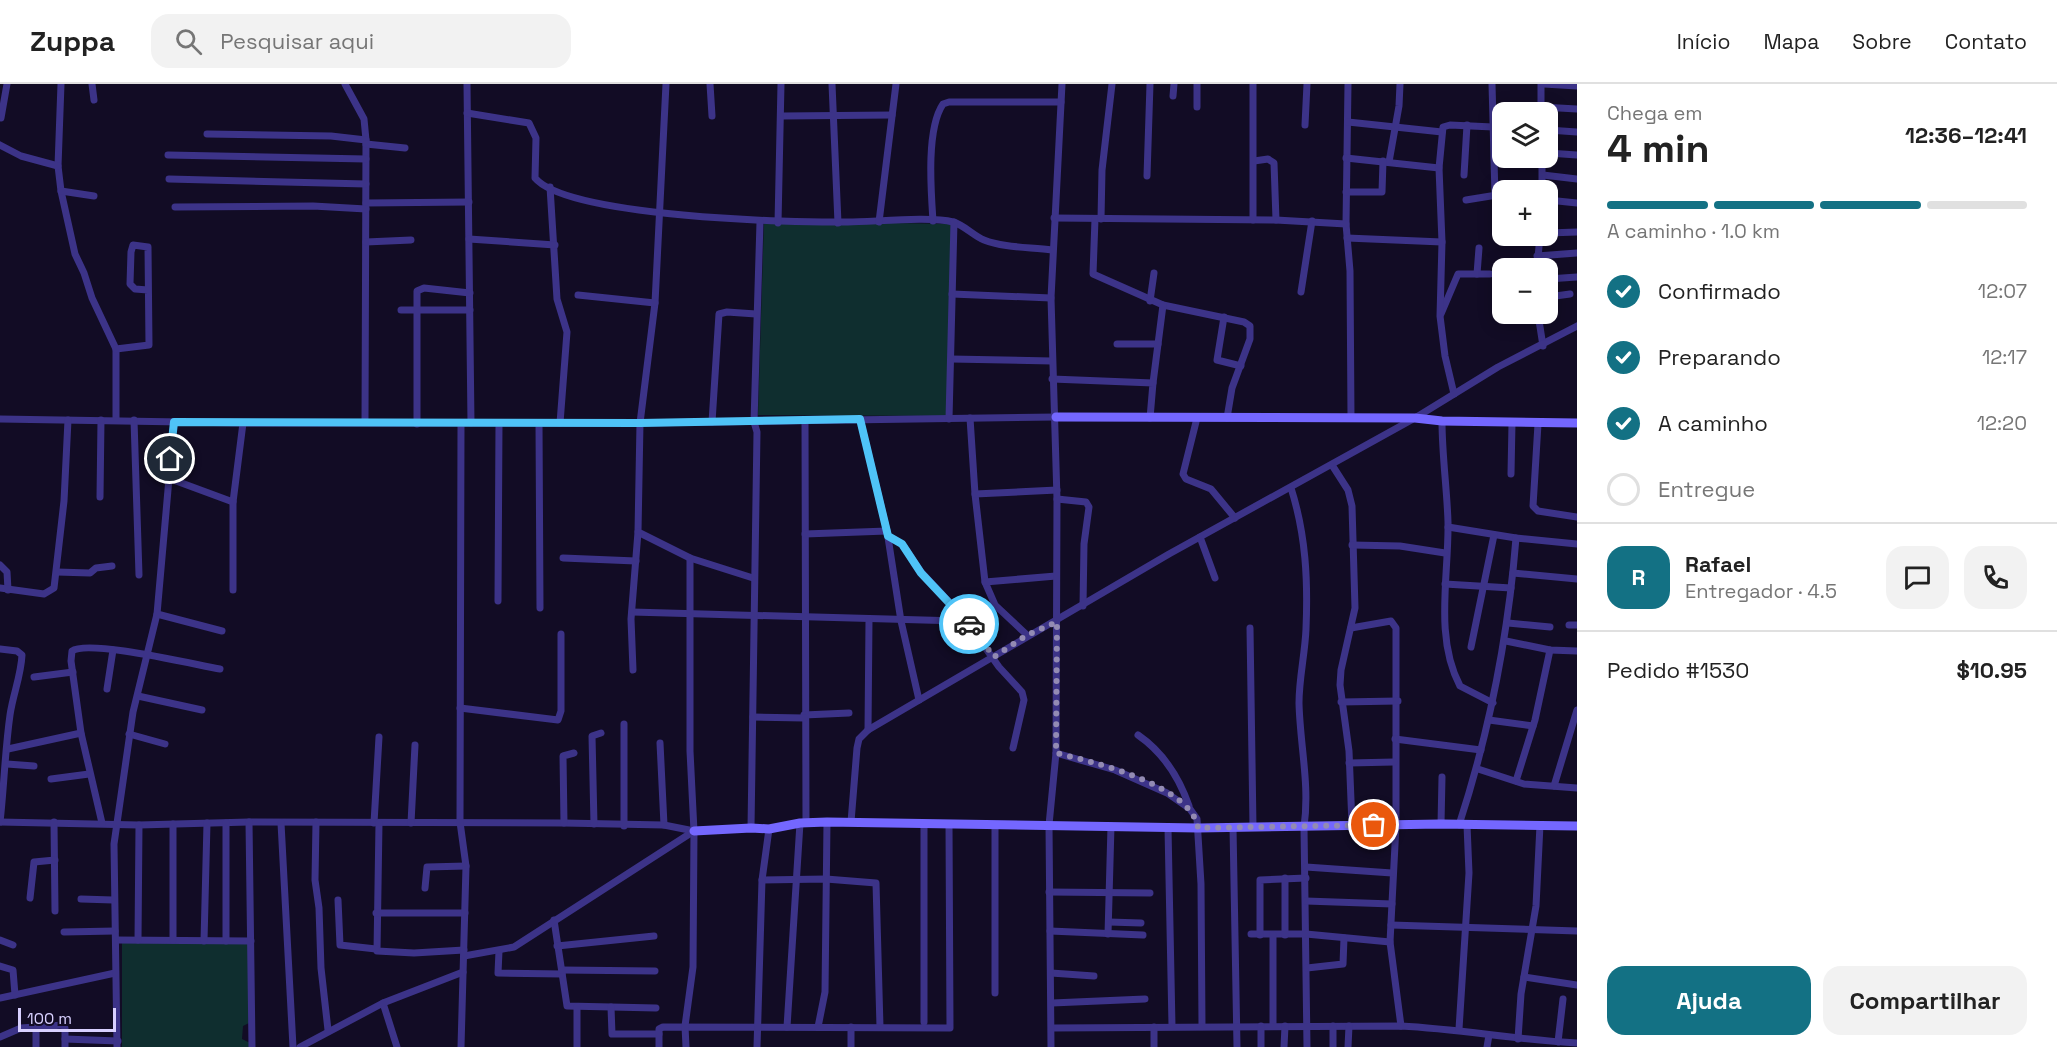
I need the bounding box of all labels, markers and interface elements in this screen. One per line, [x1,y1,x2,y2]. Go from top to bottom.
search box [151,14,571,68]
text: Zuppa [30,23,115,59]
icon: search [172,25,205,58]
text: Pesquisar aqui [220,27,374,55]
text: Início [1677,28,1730,55]
text: Mapa [1763,28,1819,55]
text: Sobre [1852,28,1912,55]
text: Contato [1945,28,2027,55]
text: Chega em [1607,100,1702,126]
map controls [1492,102,1558,324]
button: layers [1492,102,1558,168]
text: 12:36–12:41 [1905,121,2027,149]
text: 4 min [1607,124,1709,173]
button: + [1492,180,1558,246]
text: A caminho · 1.0 km [1607,218,1780,244]
button: − [1492,258,1558,324]
icon: check [1607,275,1640,308]
text: Confirmado [1658,277,1781,305]
text: 12:07 [1978,278,2027,304]
icon: check [1607,341,1640,374]
text: Preparando [1658,343,1781,371]
text: 12:17 [1982,344,2027,370]
icon: check [1607,407,1640,440]
text: A caminho [1658,409,1768,437]
text: 12:20 [1977,410,2027,436]
pin [144,433,195,484]
icon: home [153,442,186,475]
text: Entregue [1658,475,1755,503]
button: chat [1886,546,1949,609]
button: phone [1964,546,2027,609]
text: Rafael [1685,550,1751,578]
text: R [1632,563,1645,591]
text: Entregador · 4.5 [1685,578,1837,604]
courier [939,594,999,654]
icon: car [953,608,986,641]
text: Pedido #1530 [1607,656,1749,684]
text: $10.95 [1956,656,2027,684]
pin [1348,799,1399,850]
icon: bag [1357,808,1390,841]
button: Ajuda [1607,966,1811,1035]
button: Compartilhar [1823,966,2027,1035]
scale bar [18,1005,116,1032]
text: 100 m [27,1008,72,1029]

